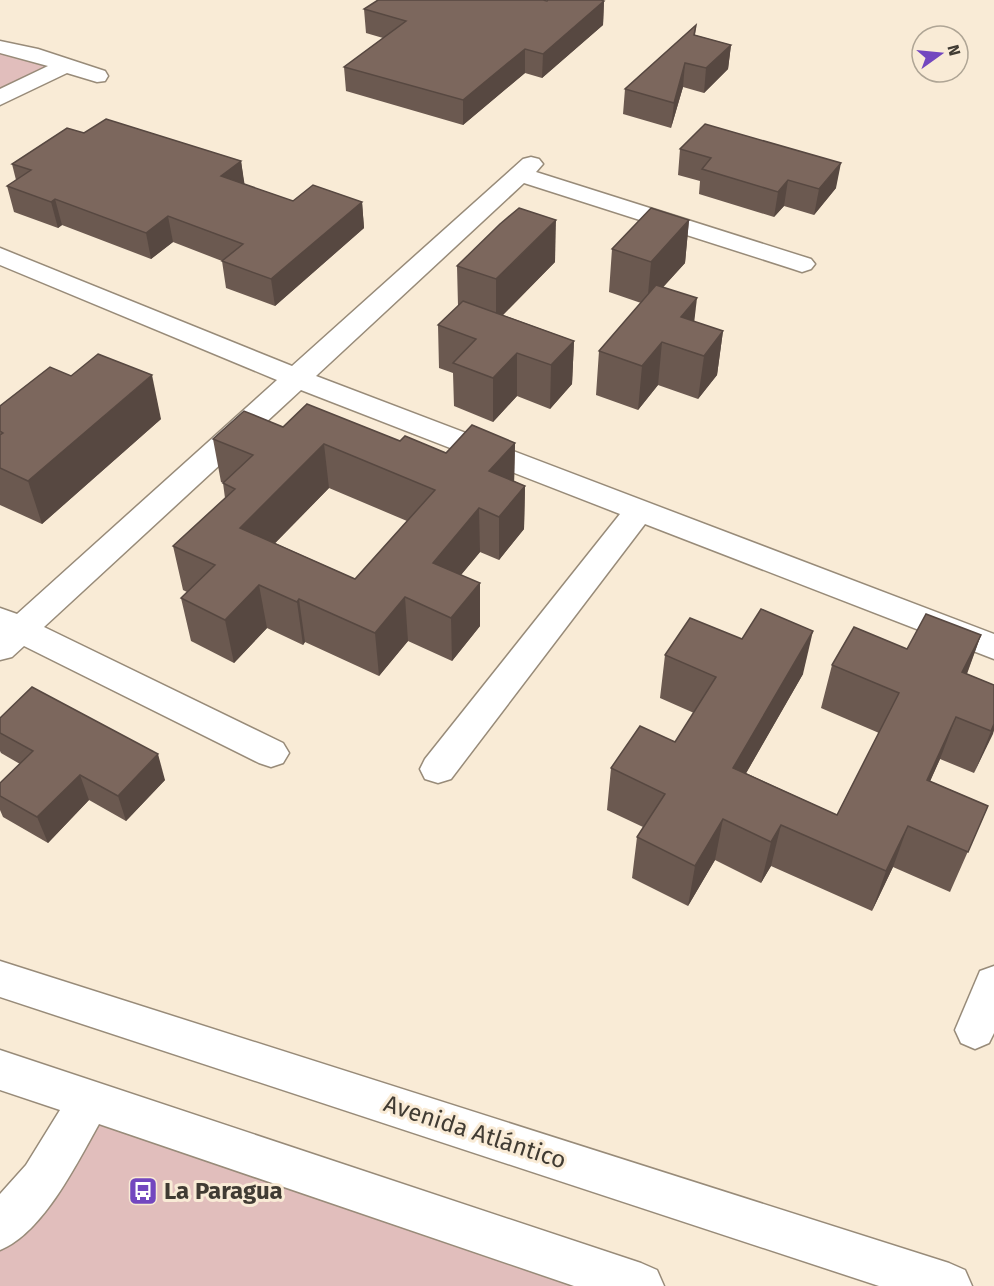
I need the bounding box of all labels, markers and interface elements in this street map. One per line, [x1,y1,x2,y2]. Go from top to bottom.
north arrow [910,24,970,84]
text: N [943,43,965,58]
street label: Avenida Atlántico [380,1089,570,1175]
bus stop icon: La Paragua [127,1175,159,1207]
place label: La Paragua [164,1177,283,1205]

